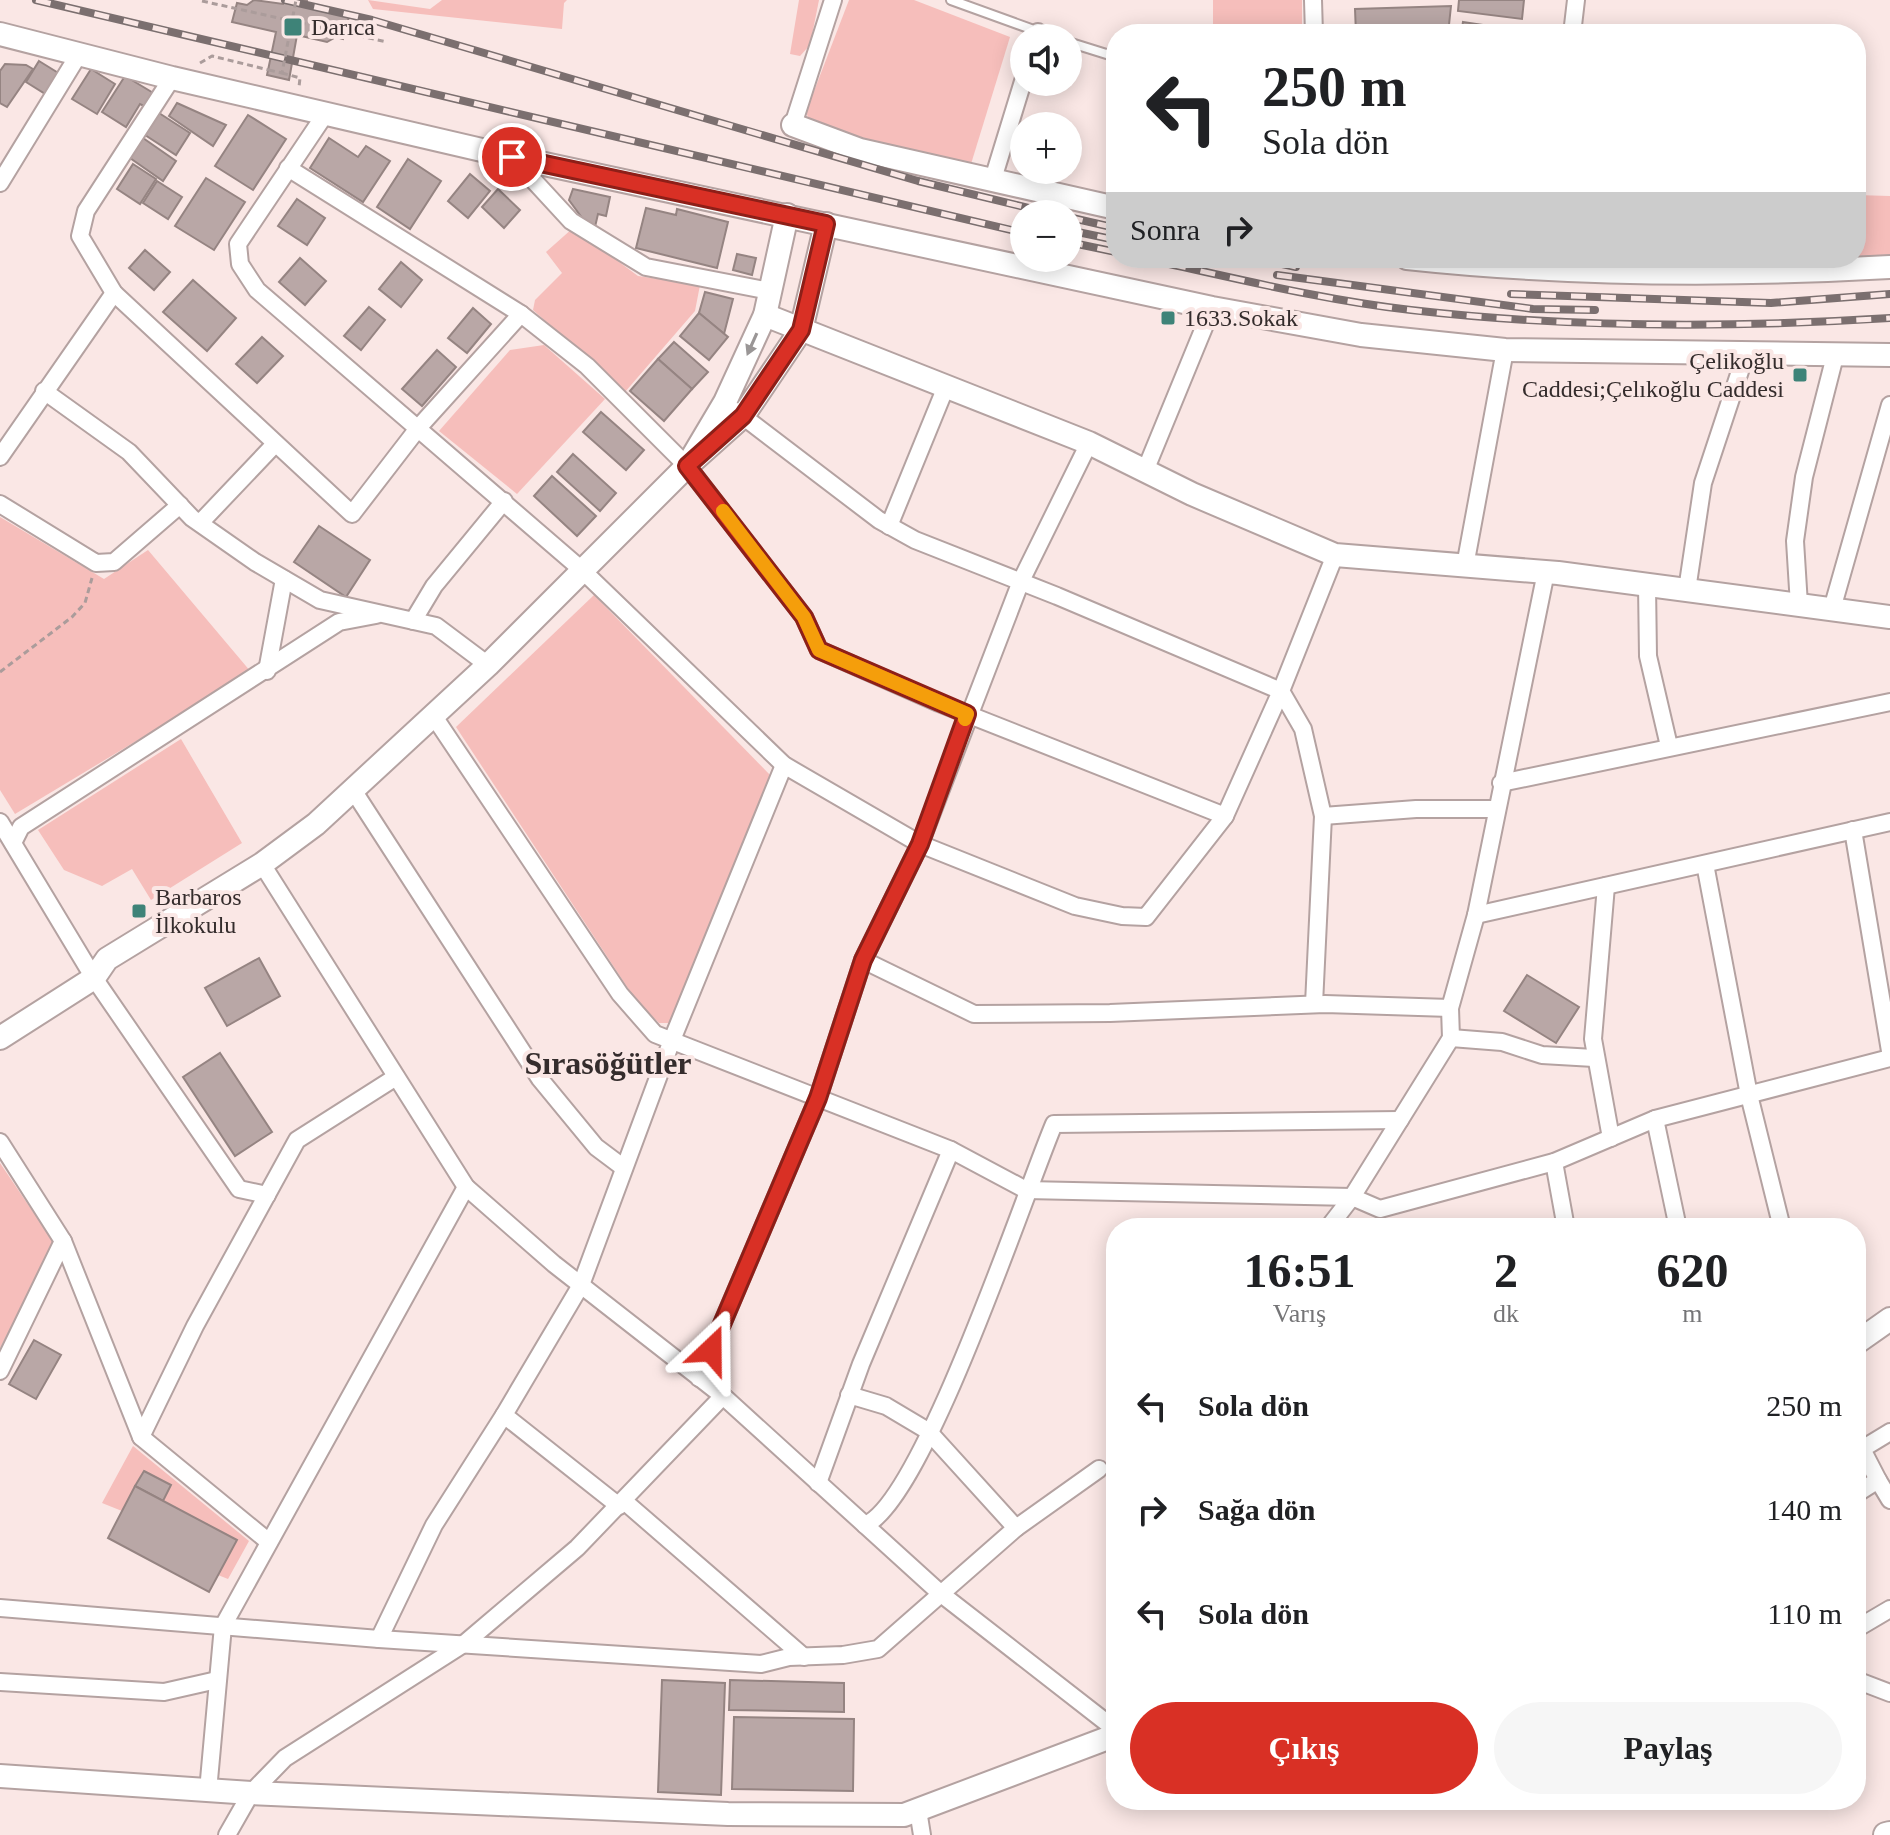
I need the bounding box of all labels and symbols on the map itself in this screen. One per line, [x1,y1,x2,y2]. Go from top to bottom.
place label: Darıca [311,14,375,40]
marker: Darıca [282,16,304,38]
pin [478,123,546,191]
place label: 1633.Sokak [1184,305,1298,331]
marker: 1633.Sokak [1159,309,1177,327]
one-way arrow [745,332,758,356]
place label: Çelikoğlu Caddesi;Çelıkoğlu Caddesi [1522,348,1784,402]
marker: Çelikoğlu Caddesi;Çelıkoğlu Caddesi [1791,366,1809,384]
place label: Barbaros İlkokulu [155,884,242,938]
marker: Barbaros İlkokulu [130,902,148,920]
district label: Sırasöğütler [524,1045,692,1081]
position arrow [669,1308,753,1392]

